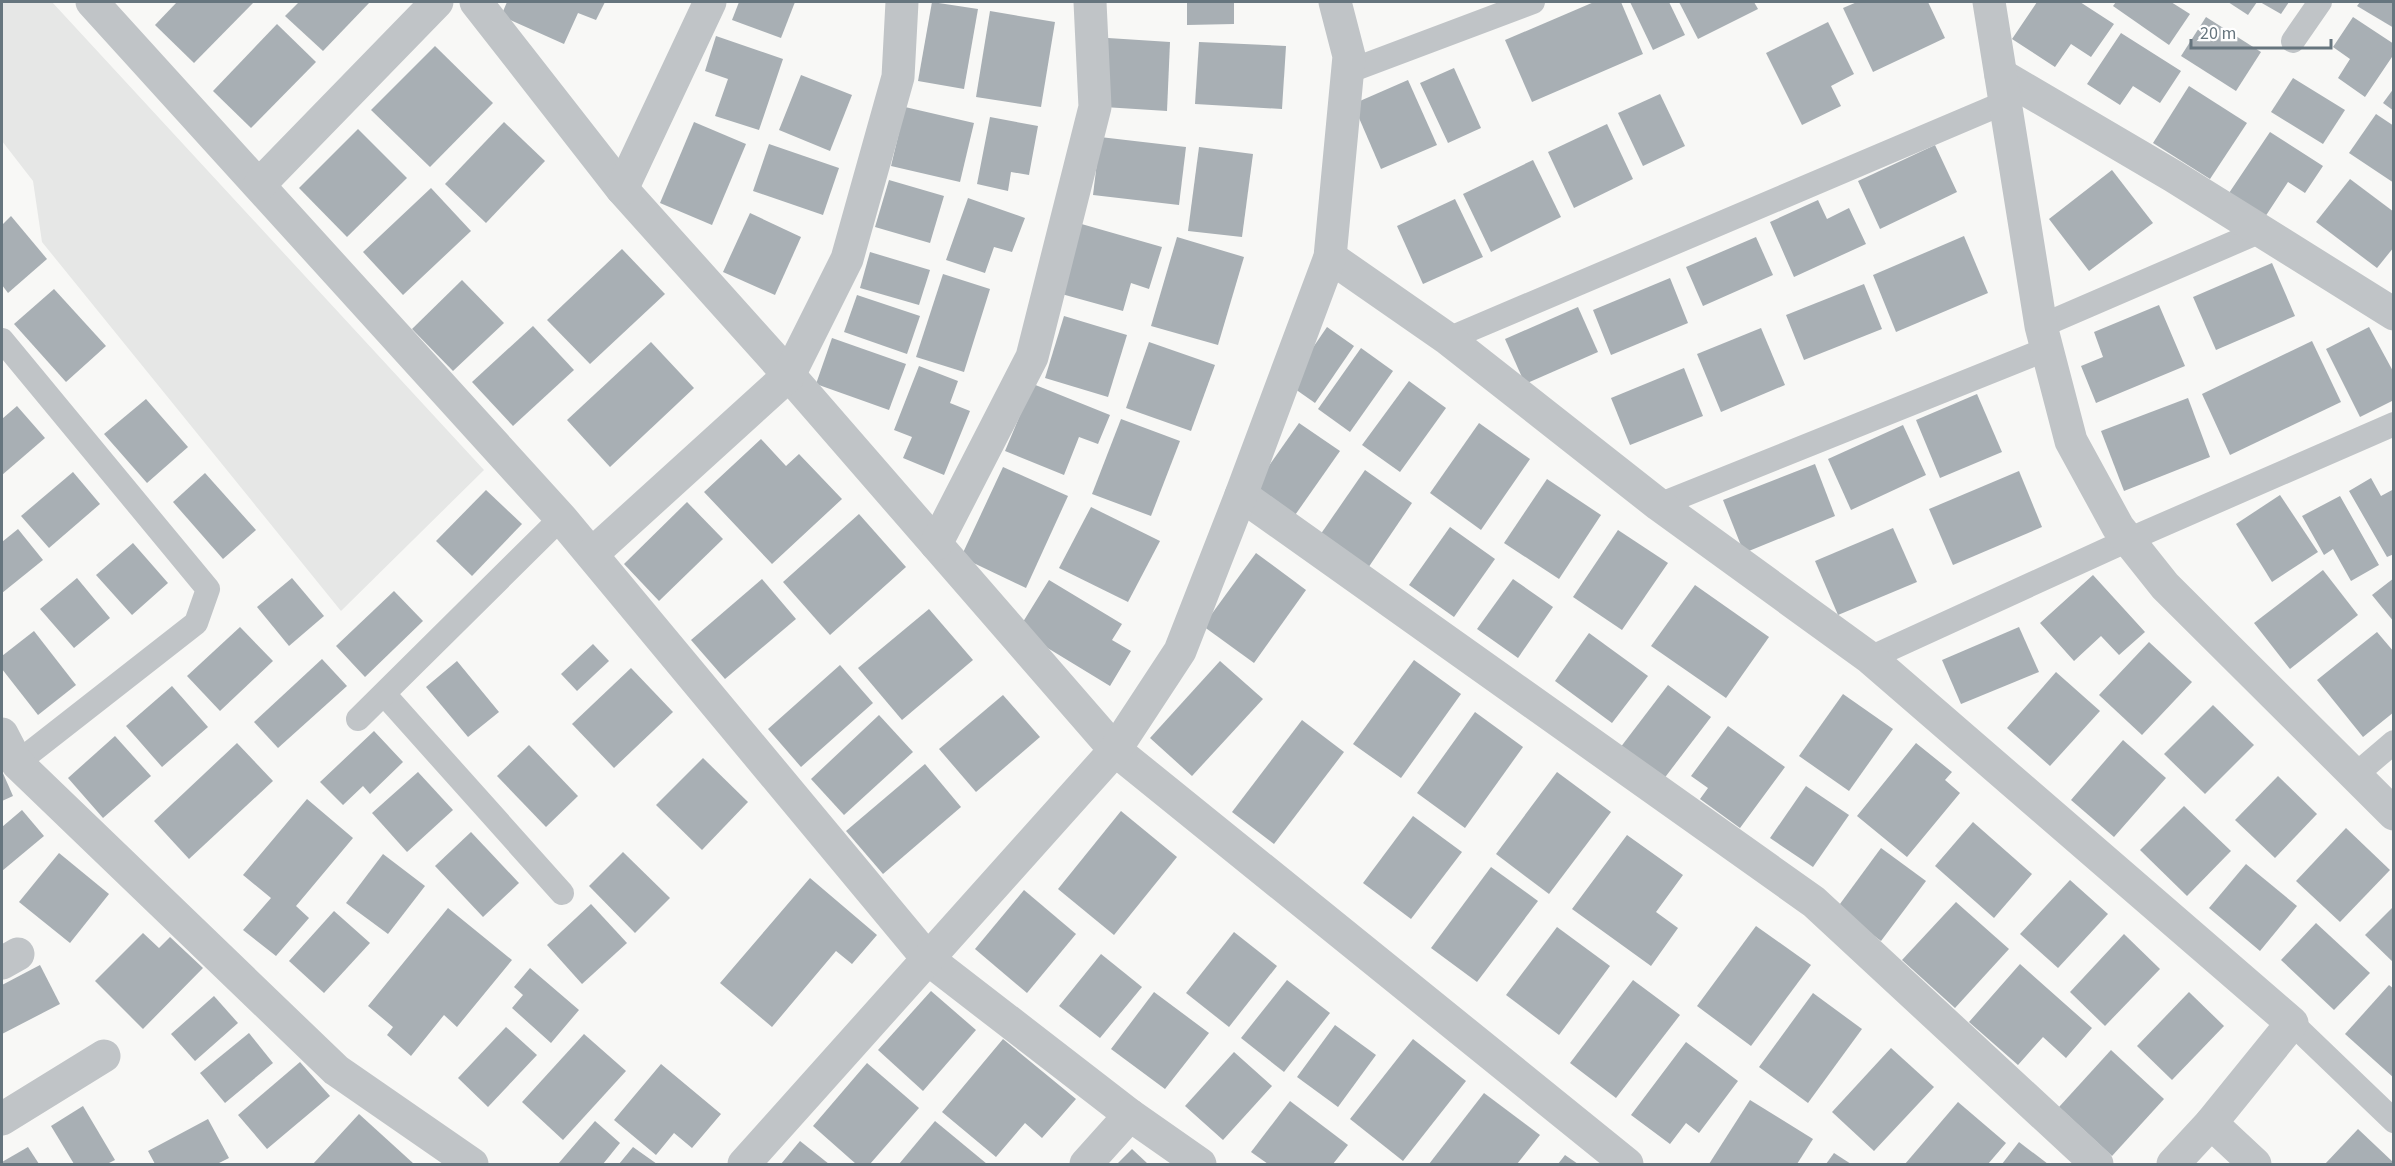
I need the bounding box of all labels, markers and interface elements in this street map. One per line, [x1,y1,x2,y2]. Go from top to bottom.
scale bar [2191,12,2330,50]
text: 20 m [2200,21,2236,46]

